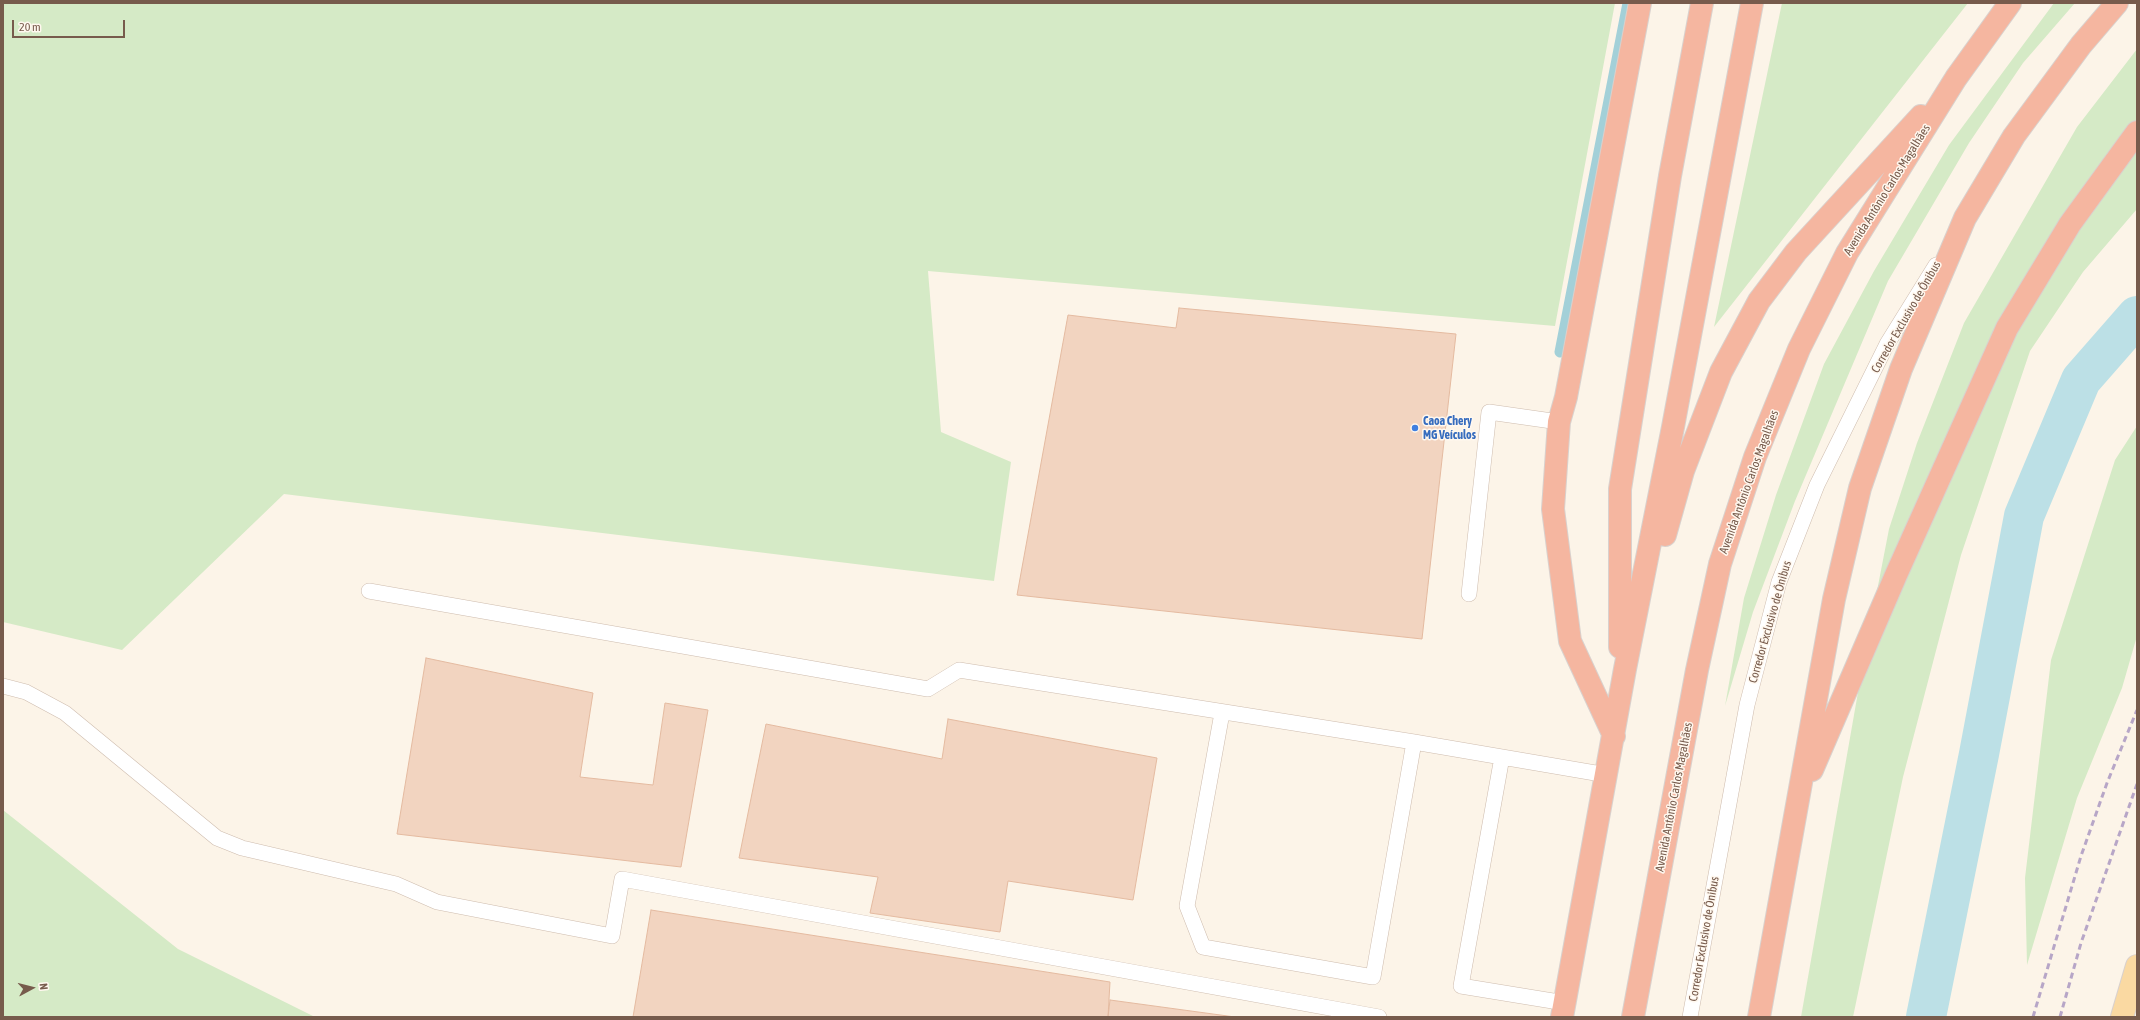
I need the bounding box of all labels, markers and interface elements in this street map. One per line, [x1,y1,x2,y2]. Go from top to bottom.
scale bar [14,12,127,38]
text: 20 m [19,20,41,34]
street label: Avenida Antônio Carlos Magalhães [1841,122,1933,258]
street label: Corredor Exclusivo de Ônibus [1868,259,1944,375]
street label: Avenida Antônio Carlos Magalhães [1716,408,1782,556]
place label: Caoa Chery MG Veículos [1423,414,1476,442]
marker: Caoa Chery MG Veículos [1410,423,1420,433]
street label: Corredor Exclusivo de Ônibus [1746,559,1794,685]
street label: Avenida Antônio Carlos Magalhães [1652,721,1696,873]
street label: Corredor Exclusivo de Ônibus [1686,875,1722,1003]
north arrow [12,968,52,1008]
text: N [38,983,50,990]

